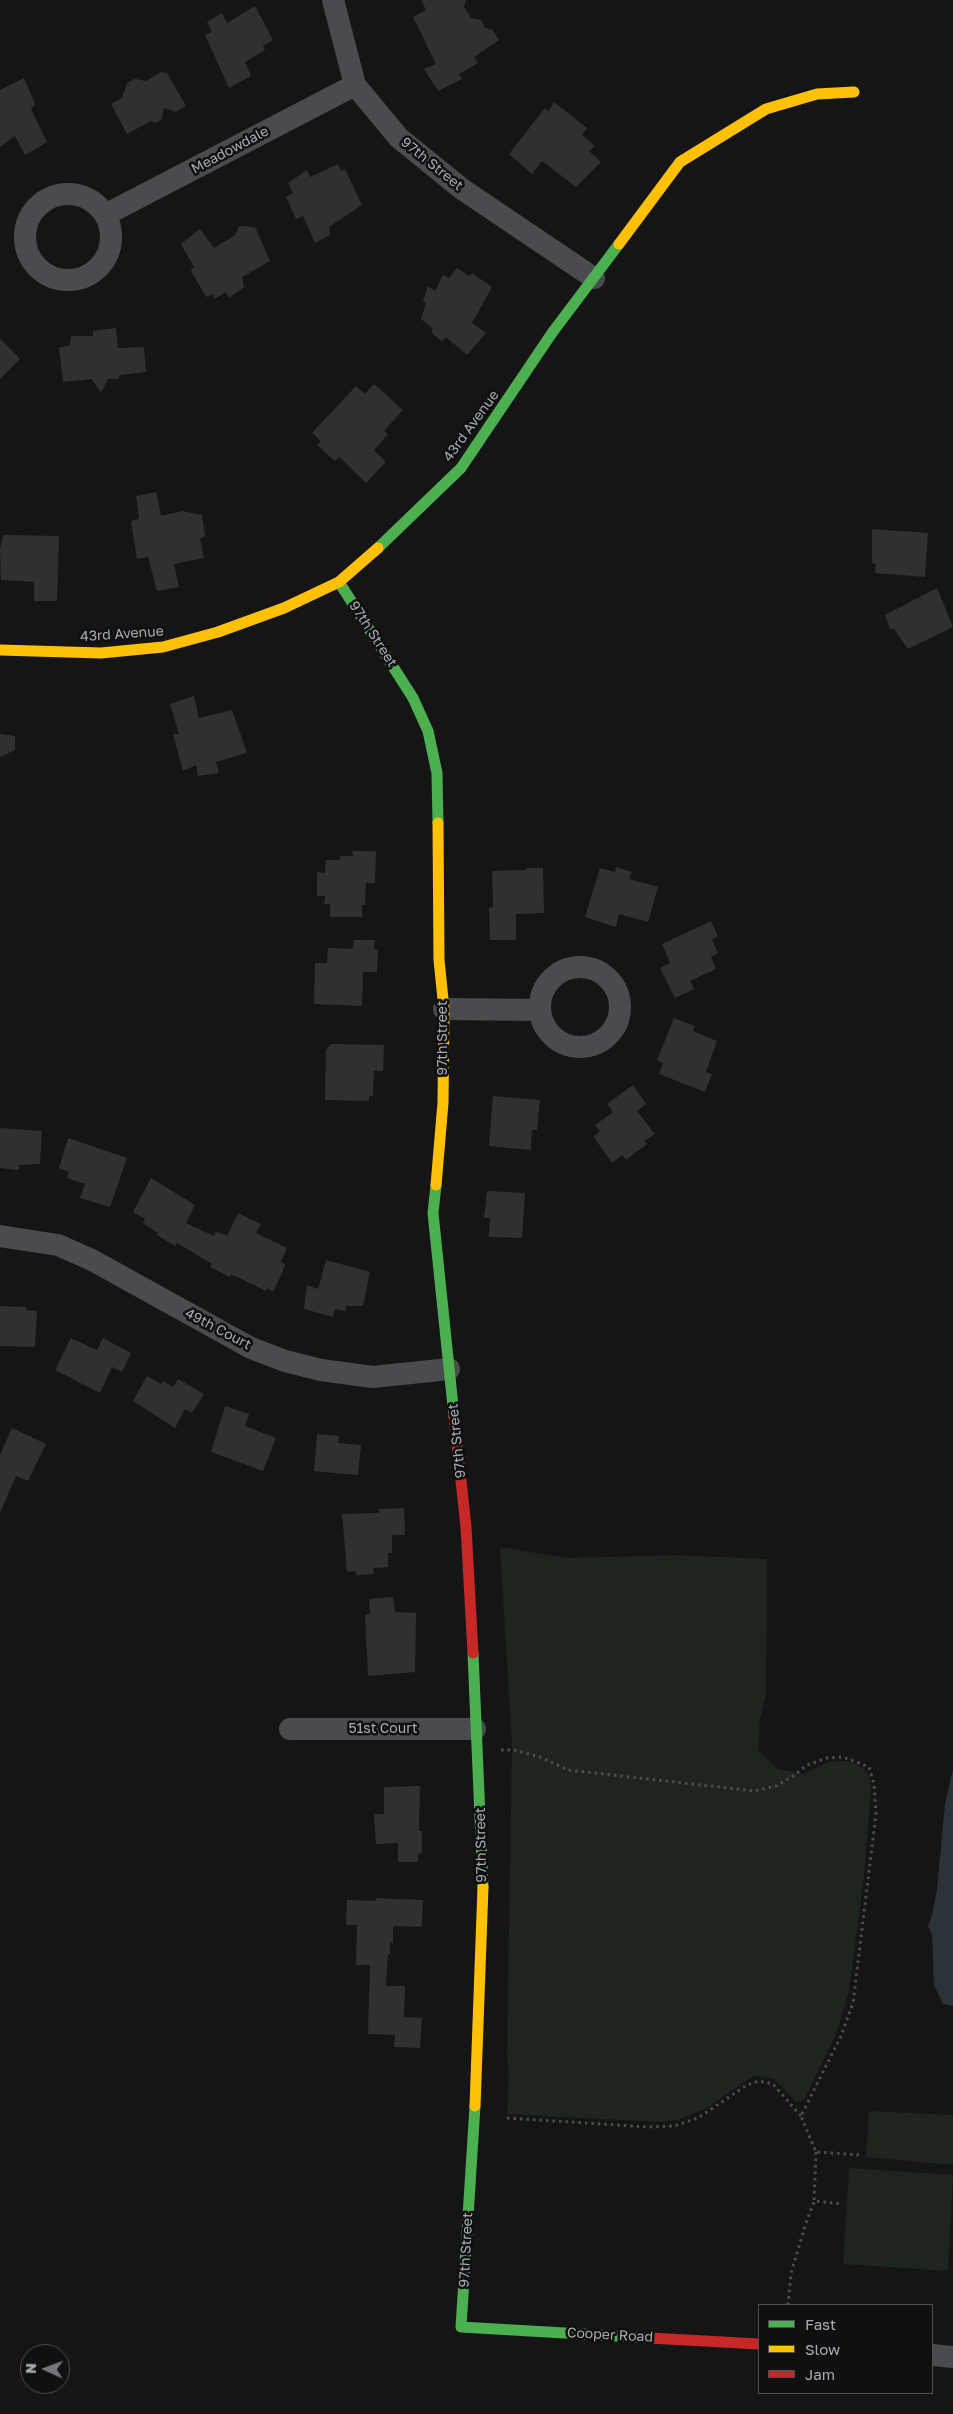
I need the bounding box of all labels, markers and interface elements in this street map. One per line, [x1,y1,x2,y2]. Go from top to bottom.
street label: Meadowdale [188,123,272,177]
street label: 97th Street [398,134,466,194]
street label: 43rd Avenue [440,387,502,465]
street label: 97th Street [346,598,400,670]
street label: 43rd Avenue [80,623,164,645]
street label: 97th Street [435,1000,451,1076]
street label: 49th Court [182,1305,254,1353]
street label: 97th Street [445,1403,469,1479]
street label: 51st Court [348,1721,418,1737]
street label: 97th Street [472,1807,490,1883]
street label: 97th Street [456,2212,476,2288]
legend [758,2304,933,2394]
text: Fast [805,2315,836,2333]
street label: Cooper Road [566,2324,654,2346]
text: Slow [805,2340,840,2358]
north arrow [20,2344,70,2394]
text: N [22,2363,39,2374]
text: Jam [805,2365,835,2383]

